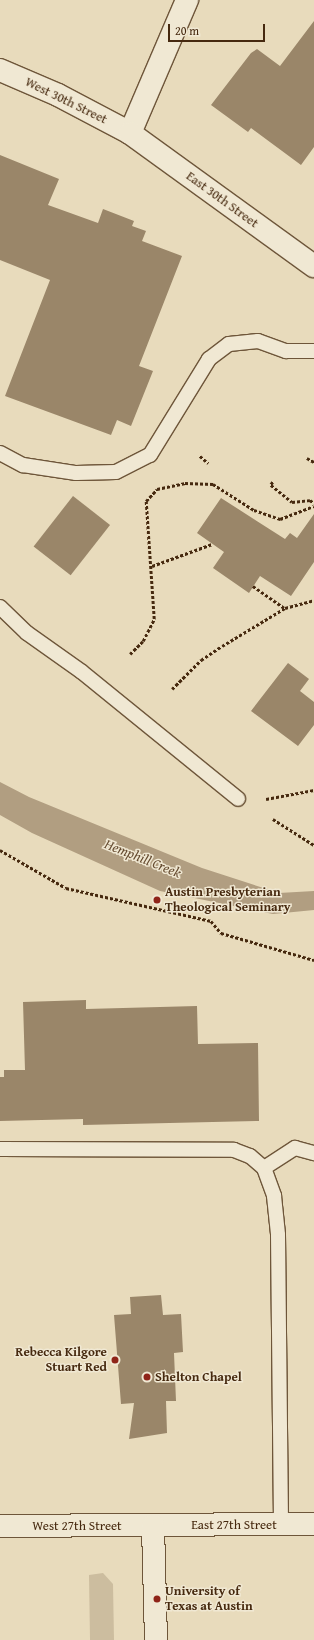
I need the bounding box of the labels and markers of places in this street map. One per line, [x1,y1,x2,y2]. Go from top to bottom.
place label: Austin Presbyterian Theological Seminary [165,885,290,916]
marker: Austin Presbyterian Theological Seminary [152,895,162,905]
place label: Rebecca Kilgore Stuart Red [15,1345,107,1376]
marker: Rebecca Kilgore Stuart Red [110,1355,120,1365]
place label: Shelton Chapel [155,1369,242,1385]
marker: Shelton Chapel [142,1372,152,1382]
place label: University of Texas at Austin [165,1584,253,1615]
marker: University of Texas at Austin [152,1594,162,1604]

